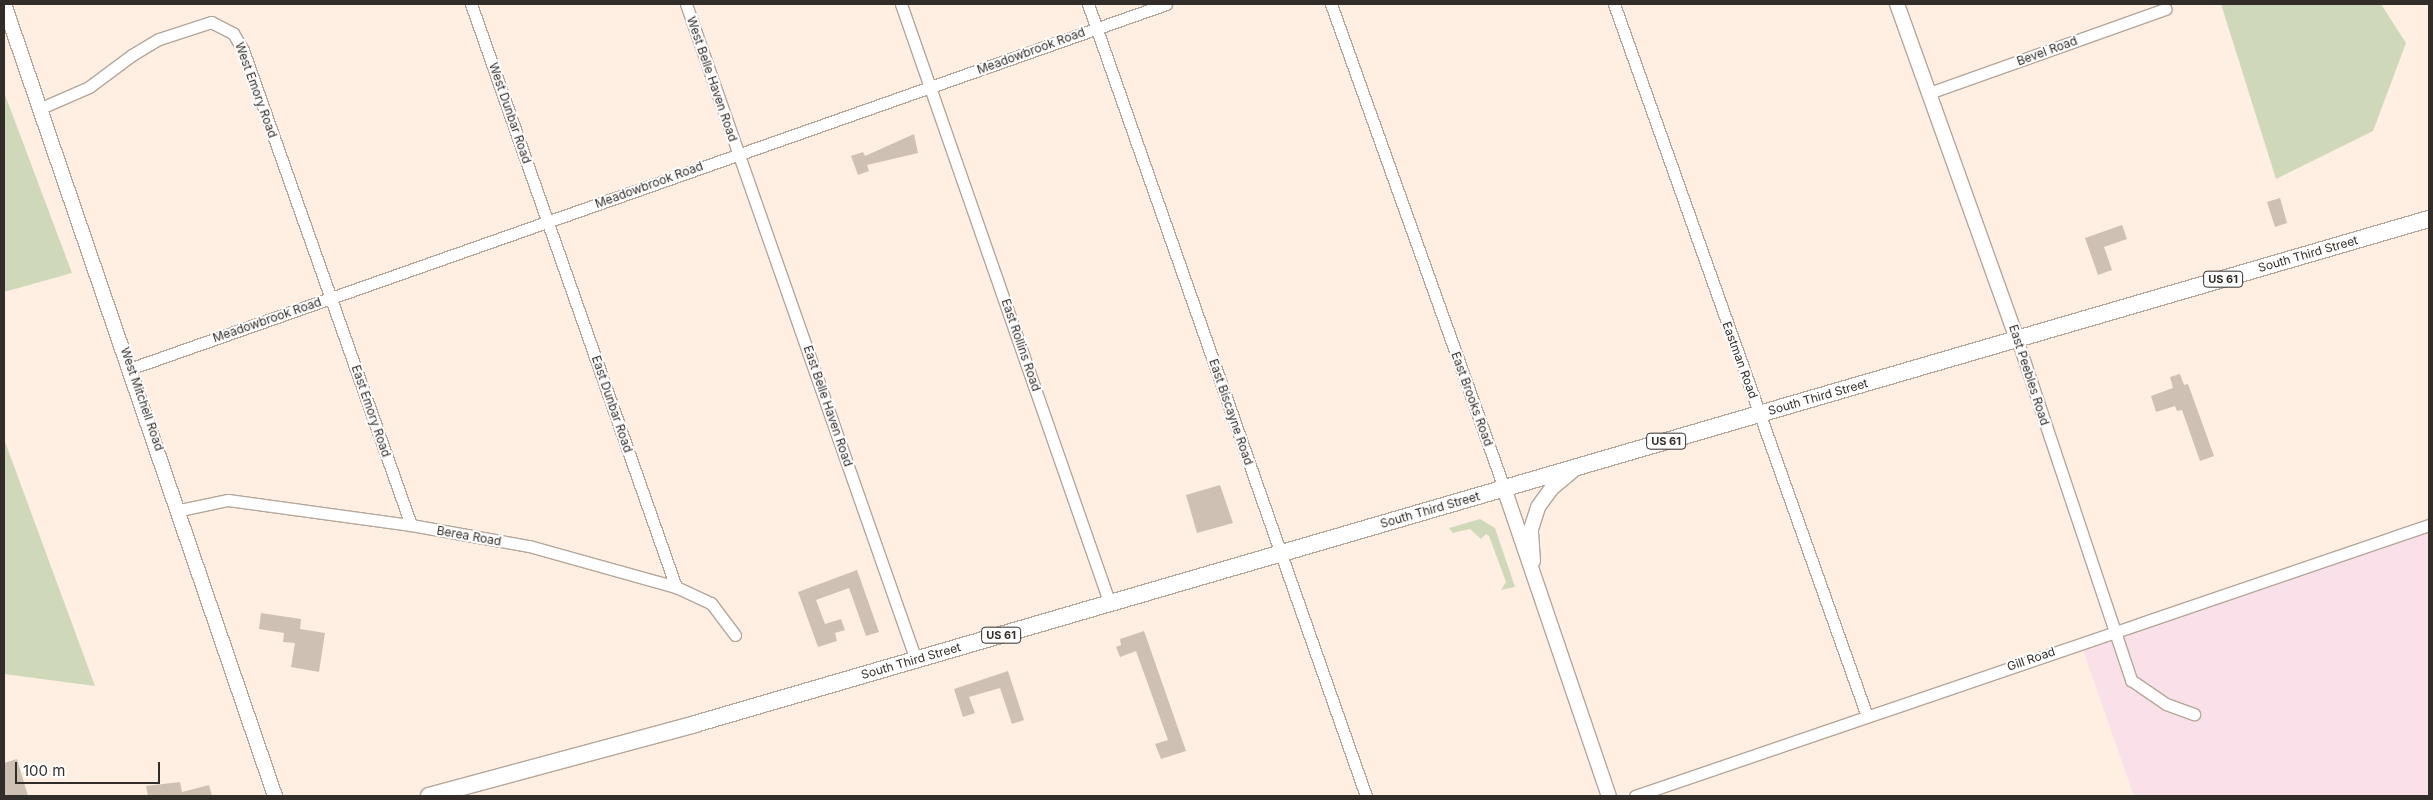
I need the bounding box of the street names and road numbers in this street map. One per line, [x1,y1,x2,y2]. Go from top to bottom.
street label: West Belle Haven Road [684,15,740,143]
street label: Meadowbrook Road [975,25,1087,77]
street label: Bevel Road [2015,33,2079,69]
street label: West Emory Road [232,40,280,140]
street label: West Dunbar Road [486,61,534,165]
street label: Meadowbrook Road [593,159,705,211]
street label: South Third Street [2256,233,2360,275]
road number: US 61 [2203,270,2243,288]
street label: Meadowbrook Road [211,295,323,345]
street label: East Rollins Road [998,297,1044,393]
street label: Eastman Road [1719,320,1761,400]
street label: East Peebles Road [2006,323,2052,427]
street label: East Belle Haven Road [801,344,855,468]
street label: West Mitchell Road [118,345,166,453]
street label: East Brooks Road [1448,350,1496,448]
street label: East Dunbar Road [589,354,635,454]
street label: East Biscayne Road [1206,357,1256,467]
street label: East Emory Road [349,363,393,459]
street label: South Third Street [1766,376,1870,418]
road number: US 61 [1646,432,1686,450]
street label: South Third Street [1378,489,1482,531]
street label: Berea Road [436,523,502,549]
road number: US 61 [981,626,1021,644]
street label: South Third Street [859,640,963,682]
street label: Gill Road [2005,644,2057,674]

